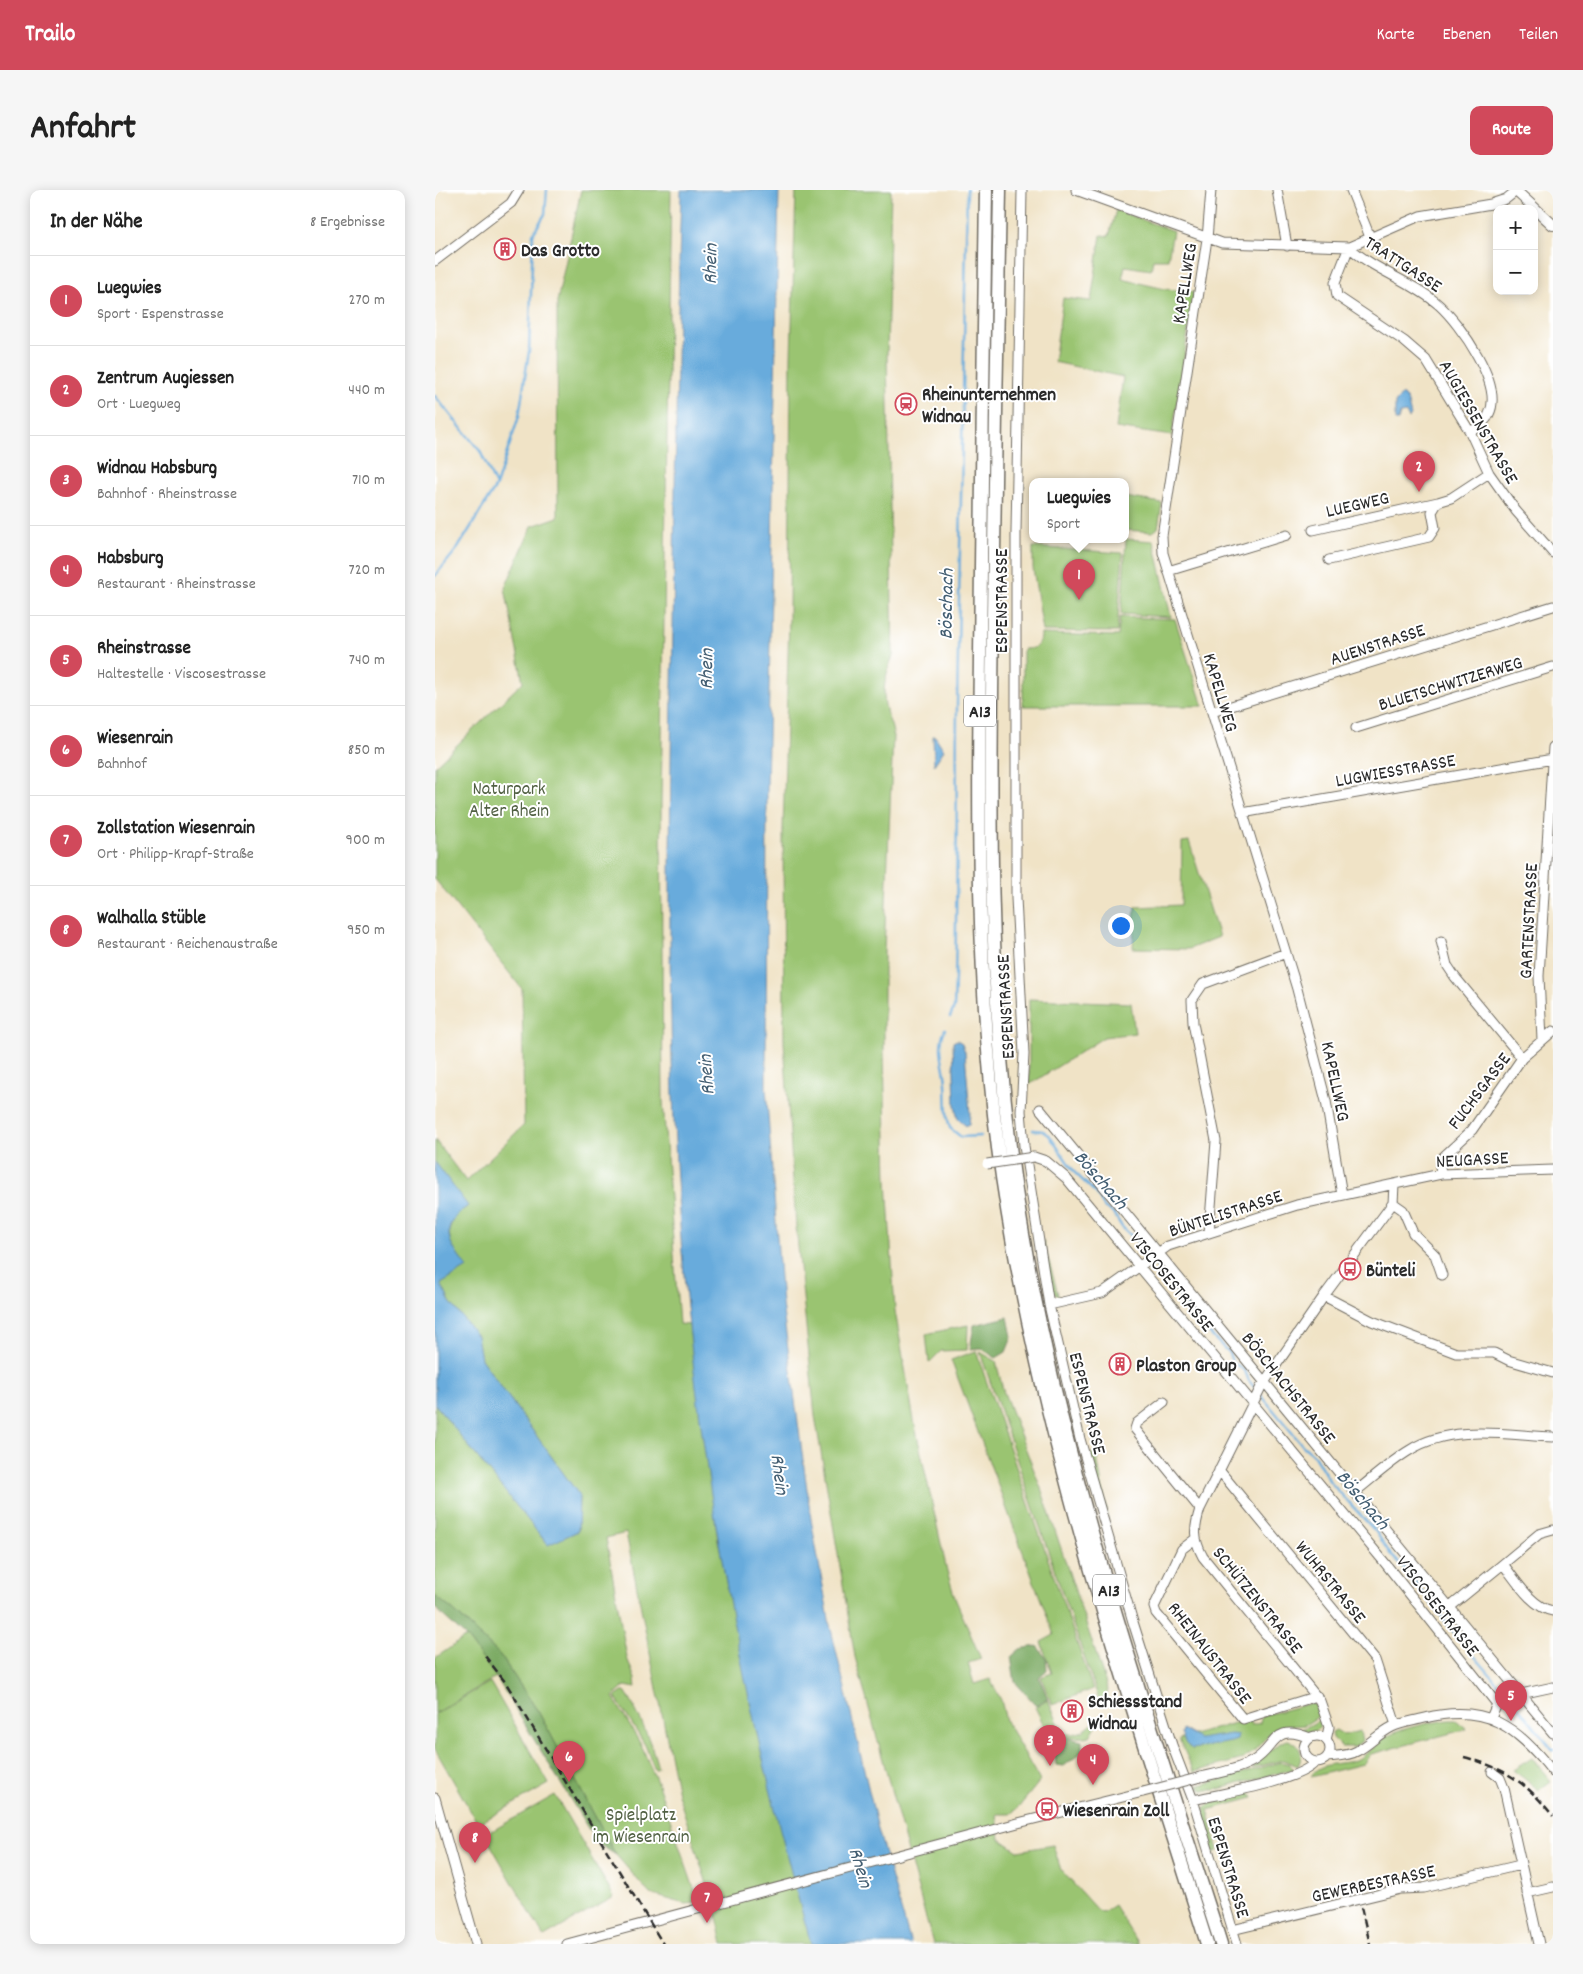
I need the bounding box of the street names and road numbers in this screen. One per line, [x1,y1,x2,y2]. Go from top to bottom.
street label: TRATTGASSE [1358,231,1447,301]
street label: KAPELLWEG [1167,241,1206,326]
street label: AUGIESSENSTRASSE [1430,356,1524,490]
street label: LUEGWEG [1323,486,1392,527]
street label: ESPENSTRASSE [990,548,1017,653]
street label: AUENSTRASSE [1327,618,1429,674]
street label: KAPELLWEG [1194,650,1243,736]
street label: BLUETSCHWITZERWEG [1376,651,1526,720]
road number: A13 [964,696,996,726]
street label: LUGWIESSTRASSE [1334,749,1458,796]
street label: GARTENSTRASSE [1514,862,1547,980]
street label: ESPENSTRASSE [991,953,1024,1060]
street label: KAPELLWEG [1312,1039,1355,1124]
street label: FUCHSGASSE [1443,1048,1519,1136]
street label: NEUGASSE [1435,1146,1509,1177]
street label: BÜNTELISTRASSE [1166,1184,1287,1246]
street label: VISCOSESTRASSE [1121,1227,1219,1339]
street label: BÖSCHACHSTRASSE [1234,1327,1341,1451]
street label: ESPENSTRASSE [1060,1350,1111,1458]
street label: WUHRSTRASSE [1287,1536,1371,1631]
street label: SCHÜTZENSTRASSE [1205,1542,1308,1661]
street label: VISCOSESTRASSE [1388,1551,1485,1664]
road number: A13 [1093,1574,1125,1606]
street label: RHEINAUSTRASSE [1160,1597,1257,1711]
street label: ESPENSTRASSE [1198,1814,1255,1922]
street label: GEWERBESTRASSE [1309,1859,1438,1912]

